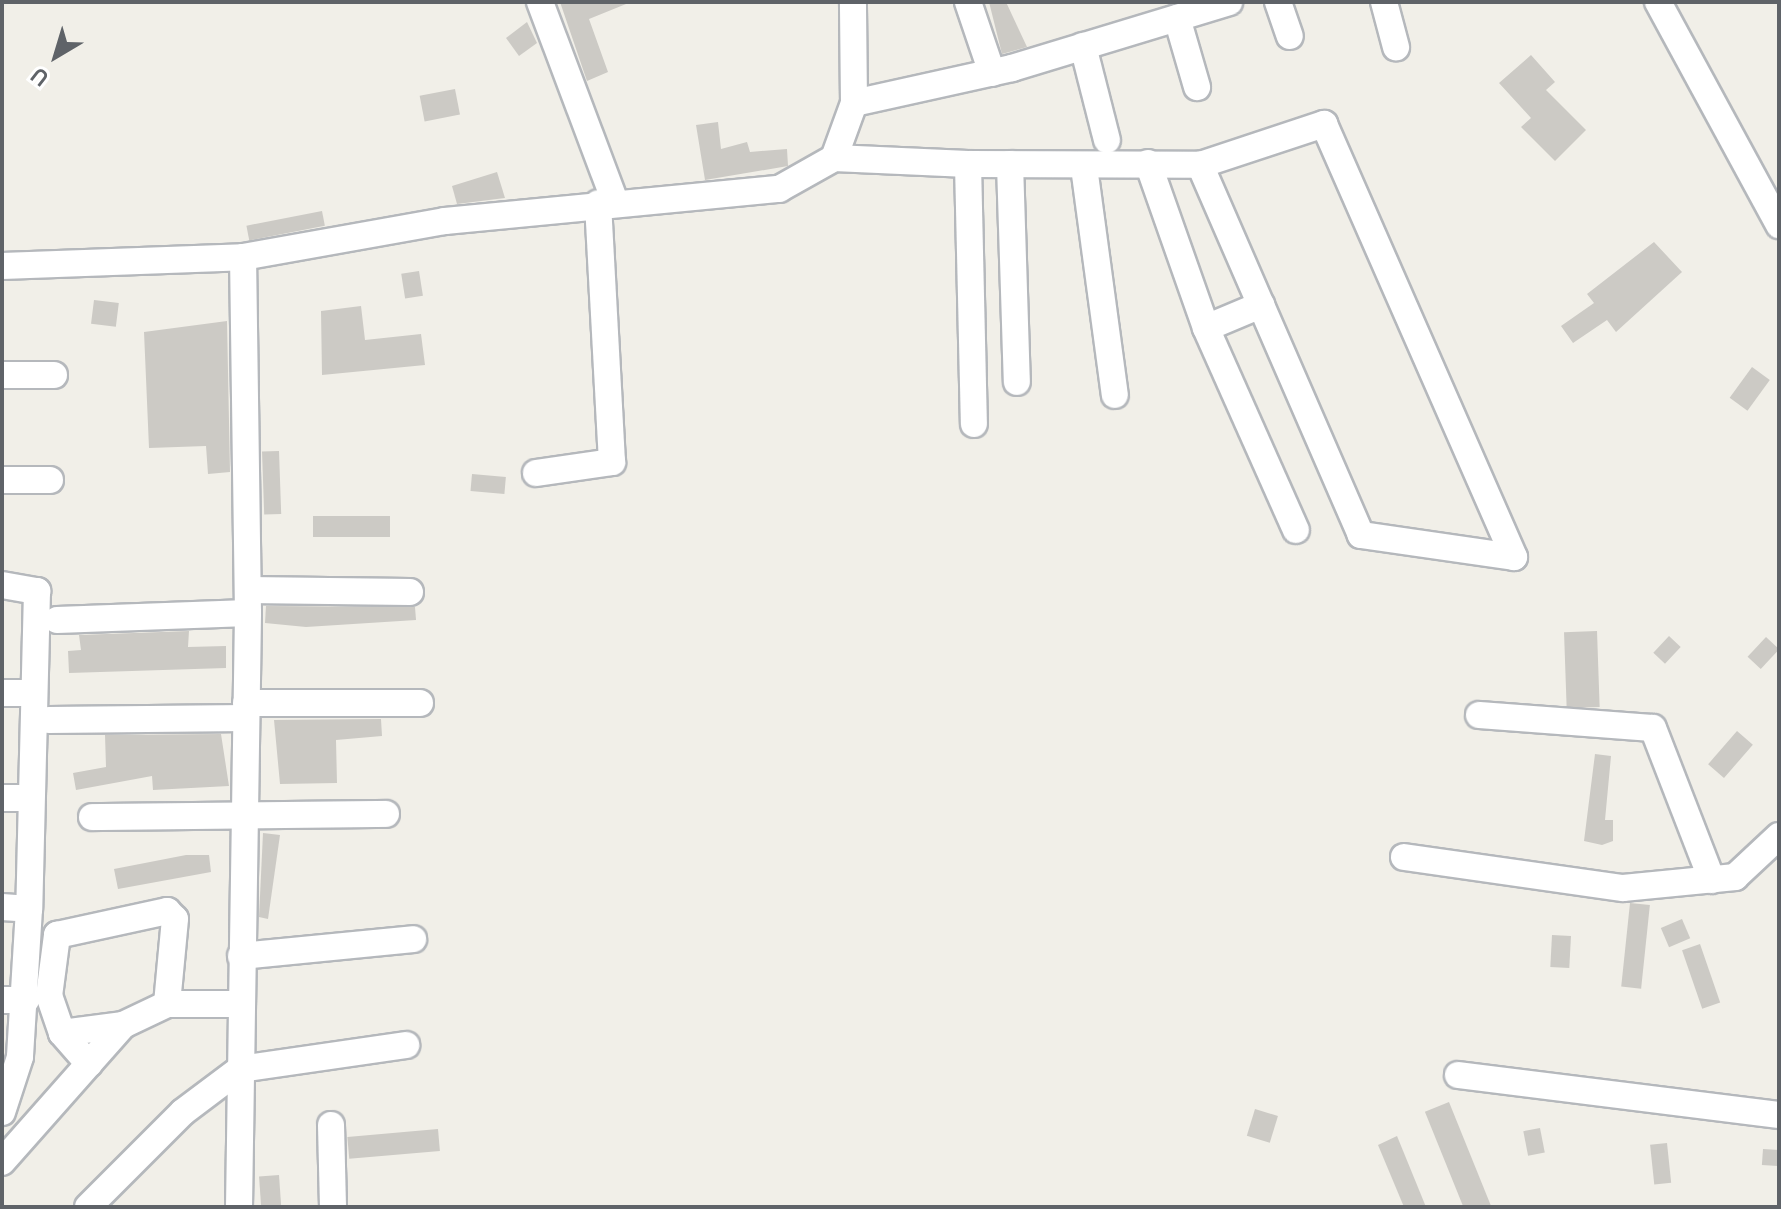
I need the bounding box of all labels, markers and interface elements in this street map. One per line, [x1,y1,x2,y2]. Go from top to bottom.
north arrow [16,16,96,96]
text: U [26,60,55,91]

